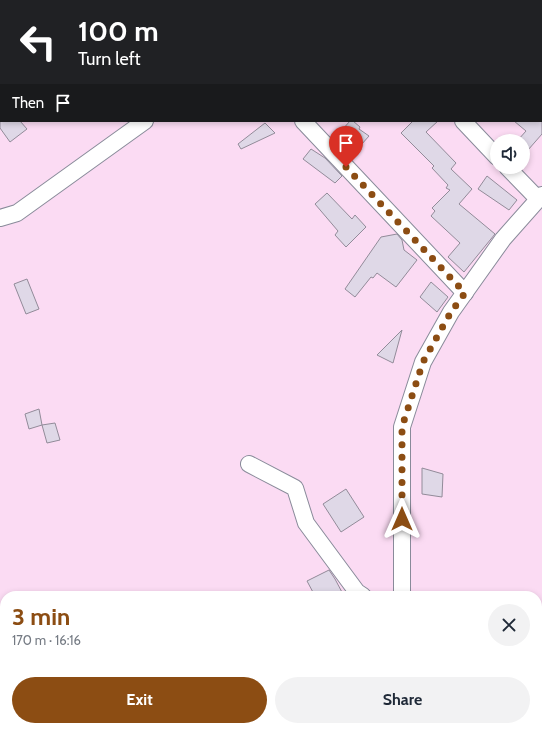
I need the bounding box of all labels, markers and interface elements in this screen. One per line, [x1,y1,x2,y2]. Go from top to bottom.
text: 100 m [78,14,159,48]
icon: left [12,16,64,68]
text: Turn left [78,48,141,70]
icon: arrive [52,92,74,114]
text: Then [12,94,44,112]
pin [329,126,363,167]
icon: arrive [335,132,357,154]
map controls [490,134,530,174]
button: sound [490,134,530,174]
position arrow [381,498,423,540]
text: 3 min [12,602,70,631]
button: close [488,604,530,646]
text: 170 m · 16:16 [12,632,81,648]
button: Exit [12,677,267,723]
button: Share [275,677,530,723]

